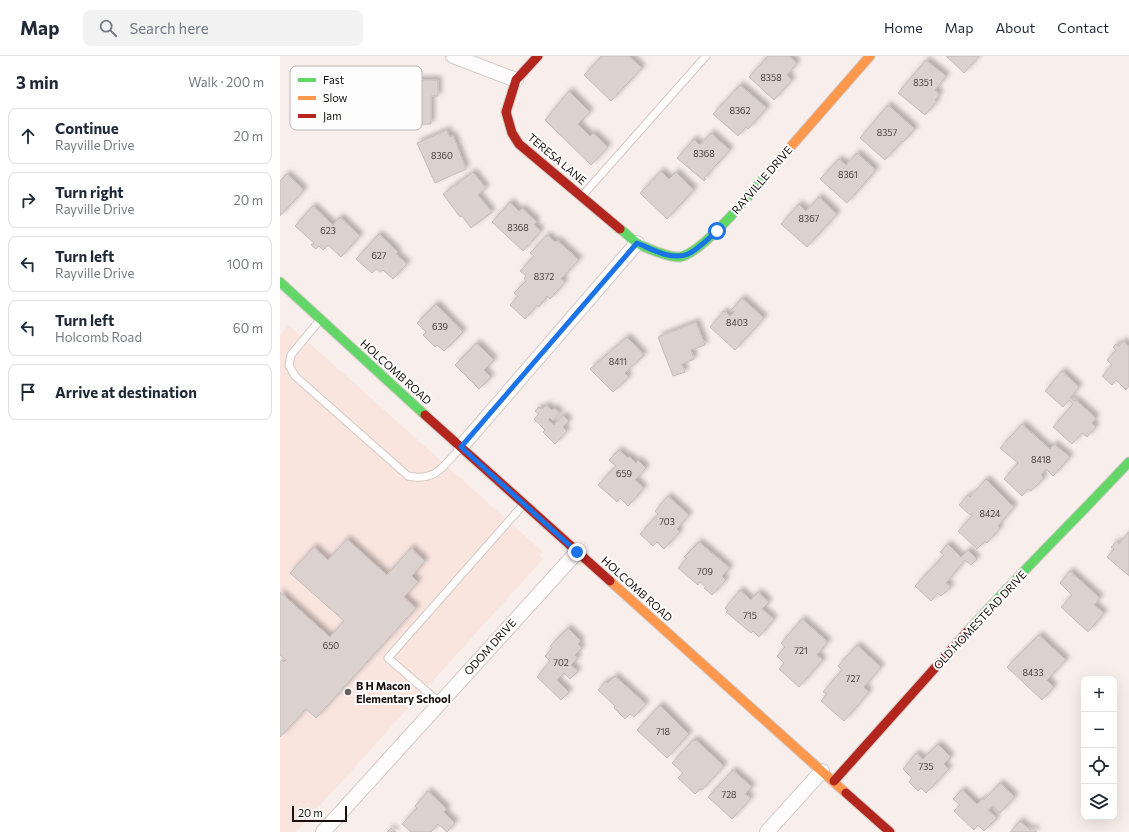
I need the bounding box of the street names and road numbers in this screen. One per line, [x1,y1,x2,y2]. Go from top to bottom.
street label: TERESA LANE [525,130,589,187]
street label: RAYVILLE DRIVE [729,143,795,216]
street label: HOLCOMB ROAD [358,336,434,407]
street label: HOLCOMB ROAD [599,553,675,624]
street label: OLD HOMESTEAD DRIVE [931,568,1029,672]
street label: ODOM DRIVE [461,616,518,677]

